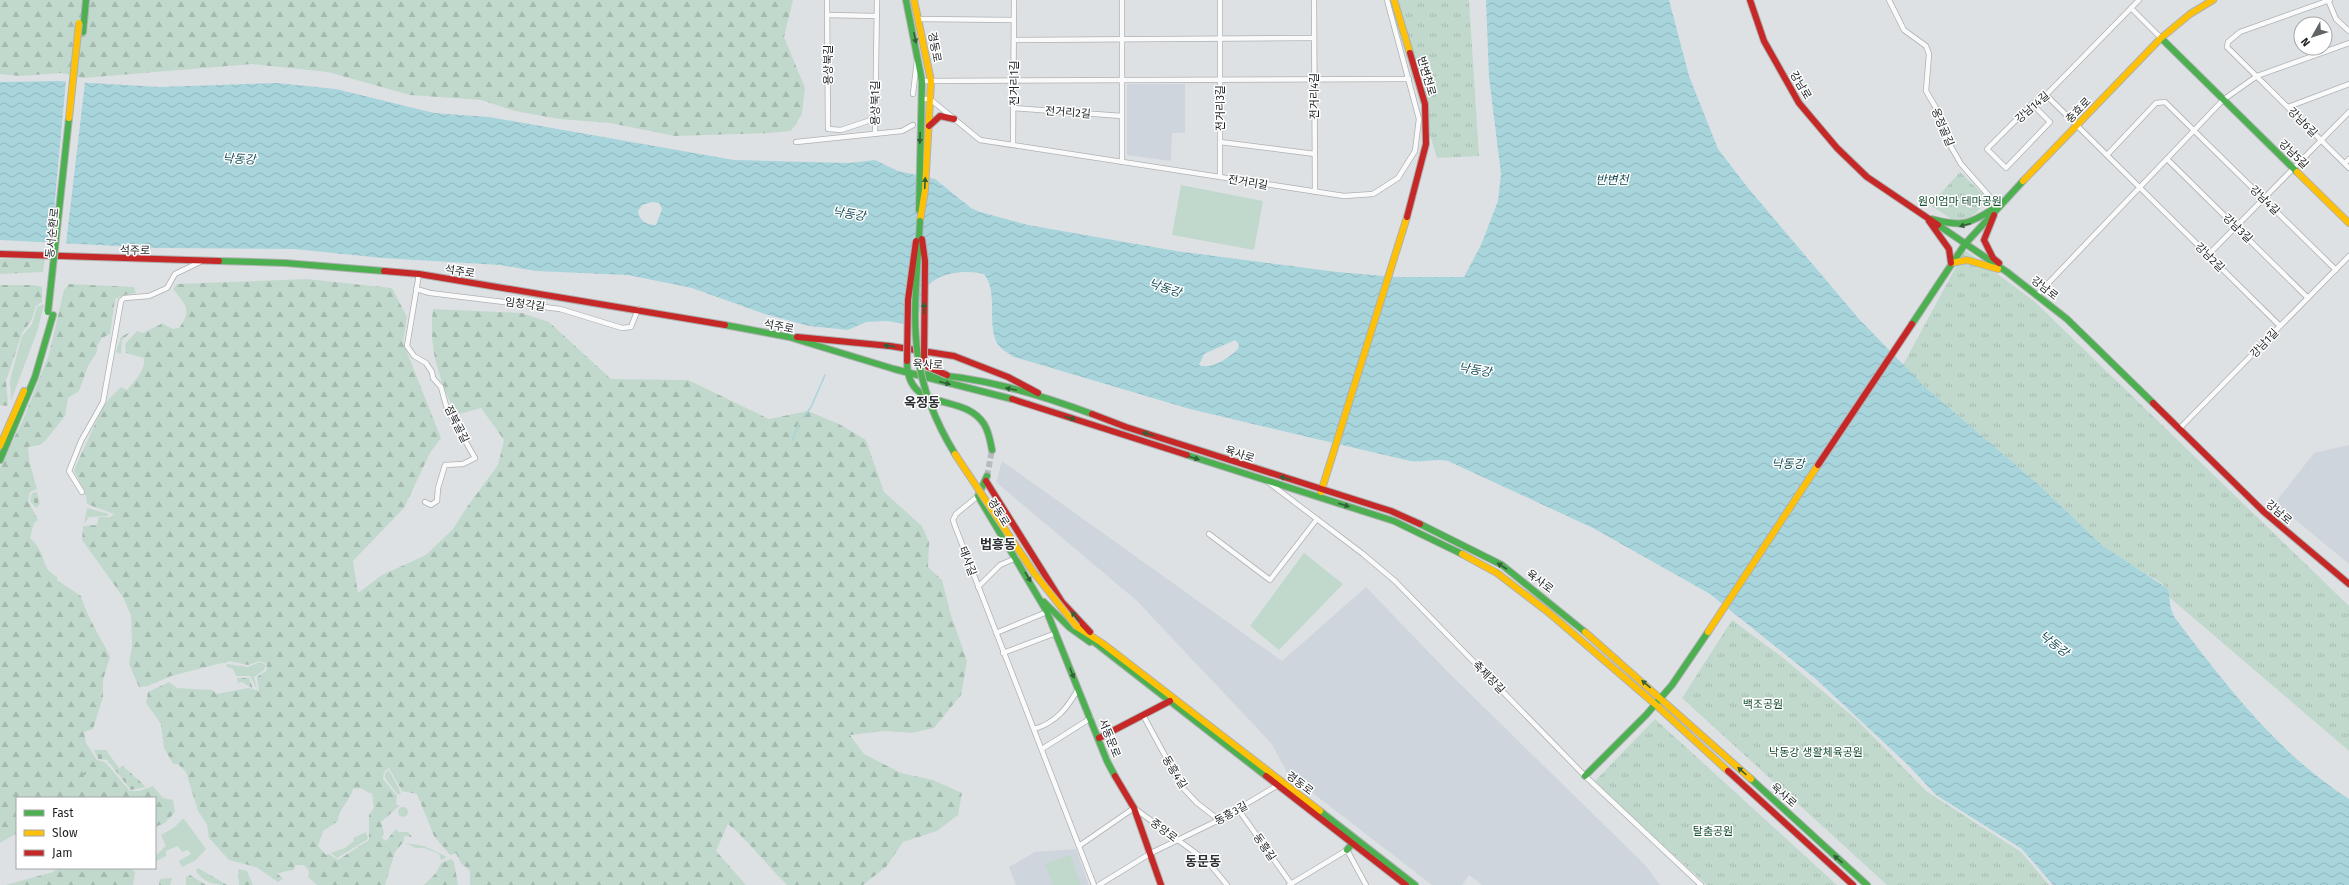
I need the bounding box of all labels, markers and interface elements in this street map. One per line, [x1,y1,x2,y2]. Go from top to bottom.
north arrow [2293,16,2333,56]
street label: 경동로 [925,31,944,63]
one-way arrow [912,32,918,44]
text: N [2298,35,2313,49]
street label: 용상북길 [822,45,835,85]
street label: 반변천로 [1415,55,1438,97]
street label: 전거리1길 [1008,60,1021,106]
street label: 강남로 [1787,69,1814,102]
street label: 전거리4길 [1308,73,1321,119]
street label: 용상북1길 [869,80,882,126]
street label: 전거리3길 [1214,85,1227,131]
street label: 강남14길 [2013,89,2052,126]
street label: 충효로 [2063,95,2094,126]
street label: 전거리2길 [1045,104,1091,121]
street label: 강남6길 [2285,105,2320,140]
street label: 옹정골길 [1929,106,1956,148]
one-way arrow [917,132,923,145]
street label: 강남5길 [2276,137,2311,171]
water label: 낙동강 [222,151,258,167]
street label: 전거리길 [1227,173,1269,192]
water label: 반변천 [1595,173,1631,187]
one-way arrow [922,177,929,189]
street label: 강남4길 [2247,183,2282,218]
park label: 원이엄마 테마공원 [1918,195,2002,208]
water label: 낙동강 [832,204,868,224]
street label: 동서순환로 [43,207,62,259]
street label: 강남3길 [2220,211,2255,245]
one-way arrow [1958,222,1971,228]
street label: 강남2길 [2192,240,2227,275]
street label: 석주로 [120,244,150,257]
street label: 석주로 [444,263,476,280]
street label: 강남로 [2029,274,2061,303]
water label: 낙동강 [1147,276,1185,301]
street label: 임청각길 [504,295,546,314]
one-way arrow [921,301,927,314]
street label: 석주로 [763,317,795,336]
street label: 강남1길 [2247,326,2281,360]
one-way arrow [883,342,895,349]
street label: 육사로 [912,357,943,372]
water label: 낙동강 [1458,360,1494,380]
one-way arrow [939,380,951,386]
one-way arrow [1005,386,1018,392]
district label: 옥정동 [904,395,940,410]
street label: 점북골길 [442,403,472,445]
one-way arrow [1064,415,1076,421]
one-way arrow [1142,431,1154,437]
street label: 육사로 [1223,444,1256,465]
one-way arrow [1188,455,1200,461]
water label: 낙동강 [1771,457,1807,471]
one-way arrow [1279,475,1291,481]
street label: 경동로 [985,496,1012,529]
street label: 강남로 [2263,498,2294,527]
one-way arrow [1339,503,1351,509]
district label: 법흥동 [980,537,1016,552]
street label: 태사길 [956,545,979,578]
one-way arrow [1497,562,1507,570]
street label: 육사로 [1524,567,1556,596]
one-way arrow [1024,571,1031,583]
one-way arrow [1070,610,1079,621]
water label: 낙동강 [2037,628,2073,661]
street label: 축제장길 [1470,658,1507,696]
one-way arrow [1070,667,1076,679]
one-way arrow [1641,679,1651,688]
park label: 백조공원 [1743,698,1783,711]
street label: 서동문로 [1096,717,1123,759]
park label: 낙동강 생활체육공원 [1769,746,1863,759]
street label: 동흥4길 [1159,753,1190,791]
one-way arrow [1738,767,1747,776]
street label: 경동로 [1284,769,1316,798]
street label: 육사로 [1768,780,1799,810]
legend [16,797,156,869]
street label: 동흥3길 [1212,799,1250,828]
text: Fast [52,806,74,820]
street label: 중앙로 [1148,816,1180,845]
park label: 탈춤공원 [1693,825,1733,838]
text: Slow [52,826,78,840]
street label: 동흥길 [1251,831,1279,863]
text: Jam [52,846,72,860]
district label: 동문동 [1185,854,1221,869]
one-way arrow [1833,854,1843,863]

